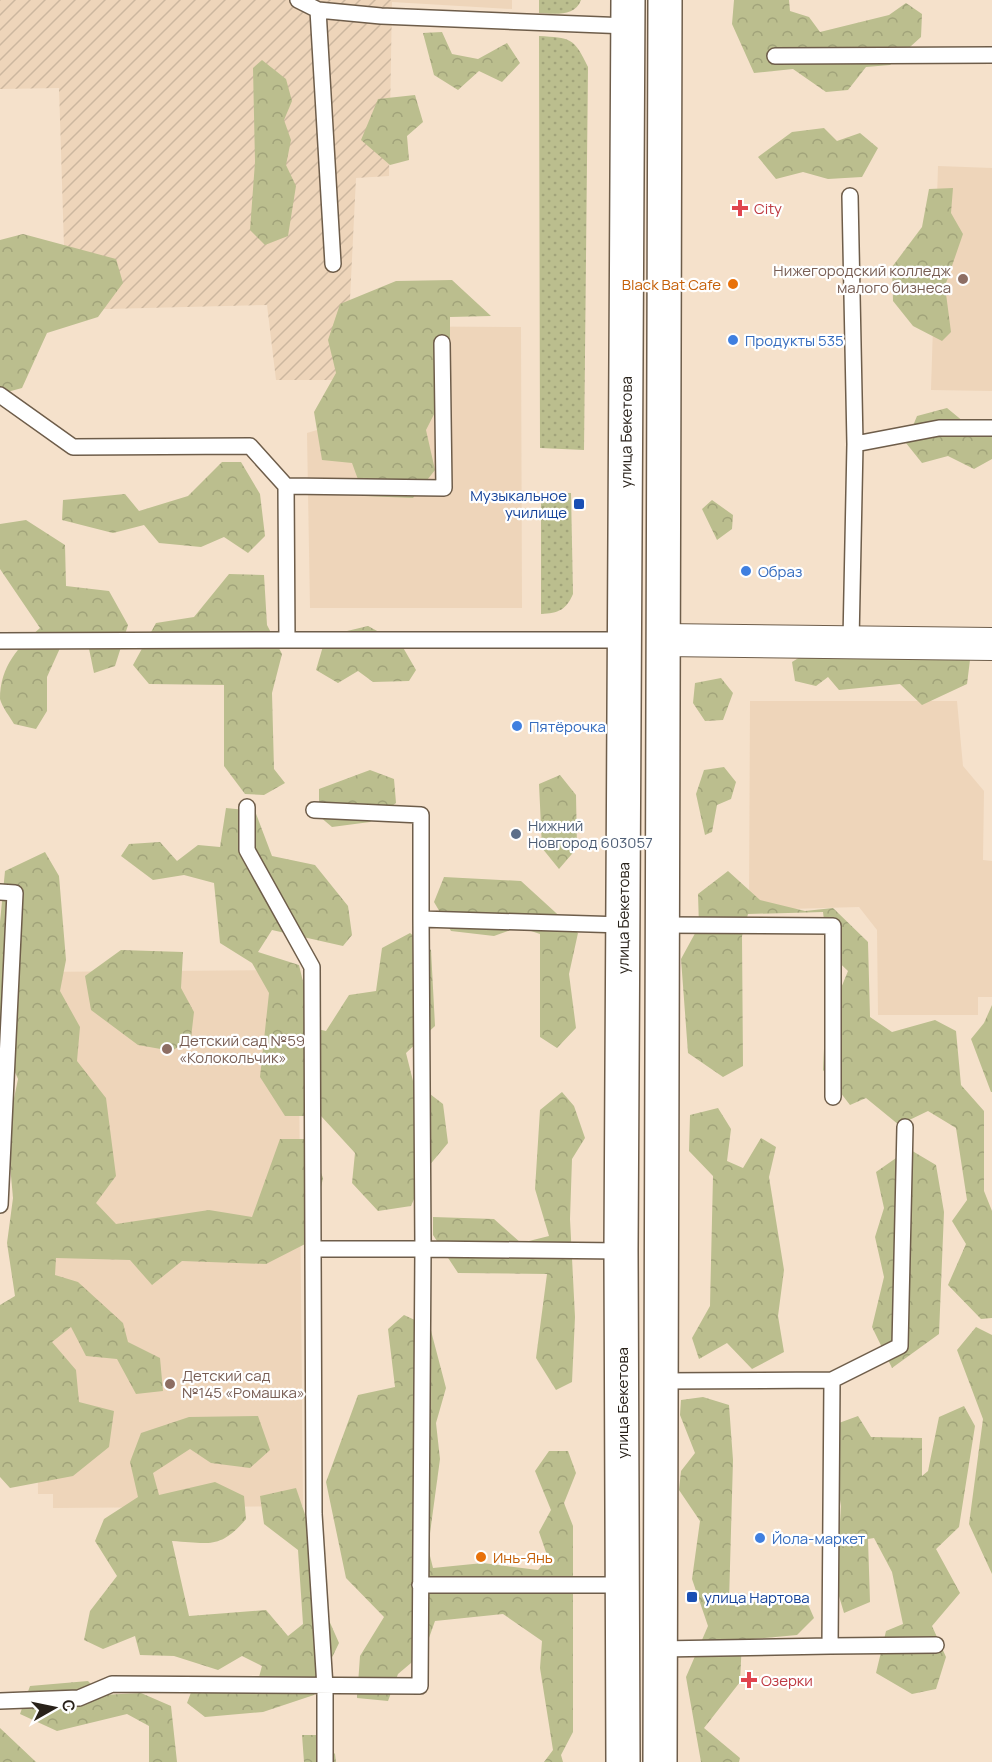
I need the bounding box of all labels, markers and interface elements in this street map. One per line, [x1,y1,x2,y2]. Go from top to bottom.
place label: City [754,198,782,219]
marker: City [731,199,749,217]
place label: Нижегородский колледж малого бизнеса [773,260,952,298]
marker: Нижегородский колледж малого бизнеса [956,272,970,286]
place label: Black Bat Cafe [622,274,721,295]
marker: Black Bat Cafe [726,277,740,291]
place label: Продукты 535 [745,330,844,351]
marker: Продукты 535 [726,333,740,347]
street label: улица Бекетова [615,376,636,488]
place label: Музыкальное училище [470,485,567,523]
marker: Музыкальное училище [572,497,586,511]
place label: Образ [758,561,802,582]
marker: Образ [739,564,753,578]
place label: Пятёрочка [529,716,606,737]
marker: Пятёрочка [510,719,524,733]
place label: Нижний Новгород 603057 [528,815,653,853]
marker: Нижний Новгород 603057 [509,827,523,841]
street label: улица Бекетова [612,862,634,974]
place label: Детский сад №59 «Колокольчик» [179,1030,305,1068]
marker: Детский сад №59 «Колокольчик» [160,1042,174,1056]
street label: улица Бекетова [612,1347,633,1459]
place label: Детский сад №145 «Ромашка» [182,1365,305,1403]
marker: Детский сад №145 «Ромашка» [163,1377,177,1391]
place label: Йола-маркет [772,1528,866,1549]
marker: Йола-маркет [753,1531,767,1545]
place label: Инь-Янь [493,1547,553,1568]
marker: Инь-Янь [474,1550,488,1564]
place label: улица Нартова [704,1587,810,1608]
marker: улица Нартова [685,1590,699,1604]
place label: Озерки [761,1670,813,1691]
marker: Озерки [742,1673,756,1687]
north arrow [24,1678,84,1738]
text: С [57,1698,81,1713]

